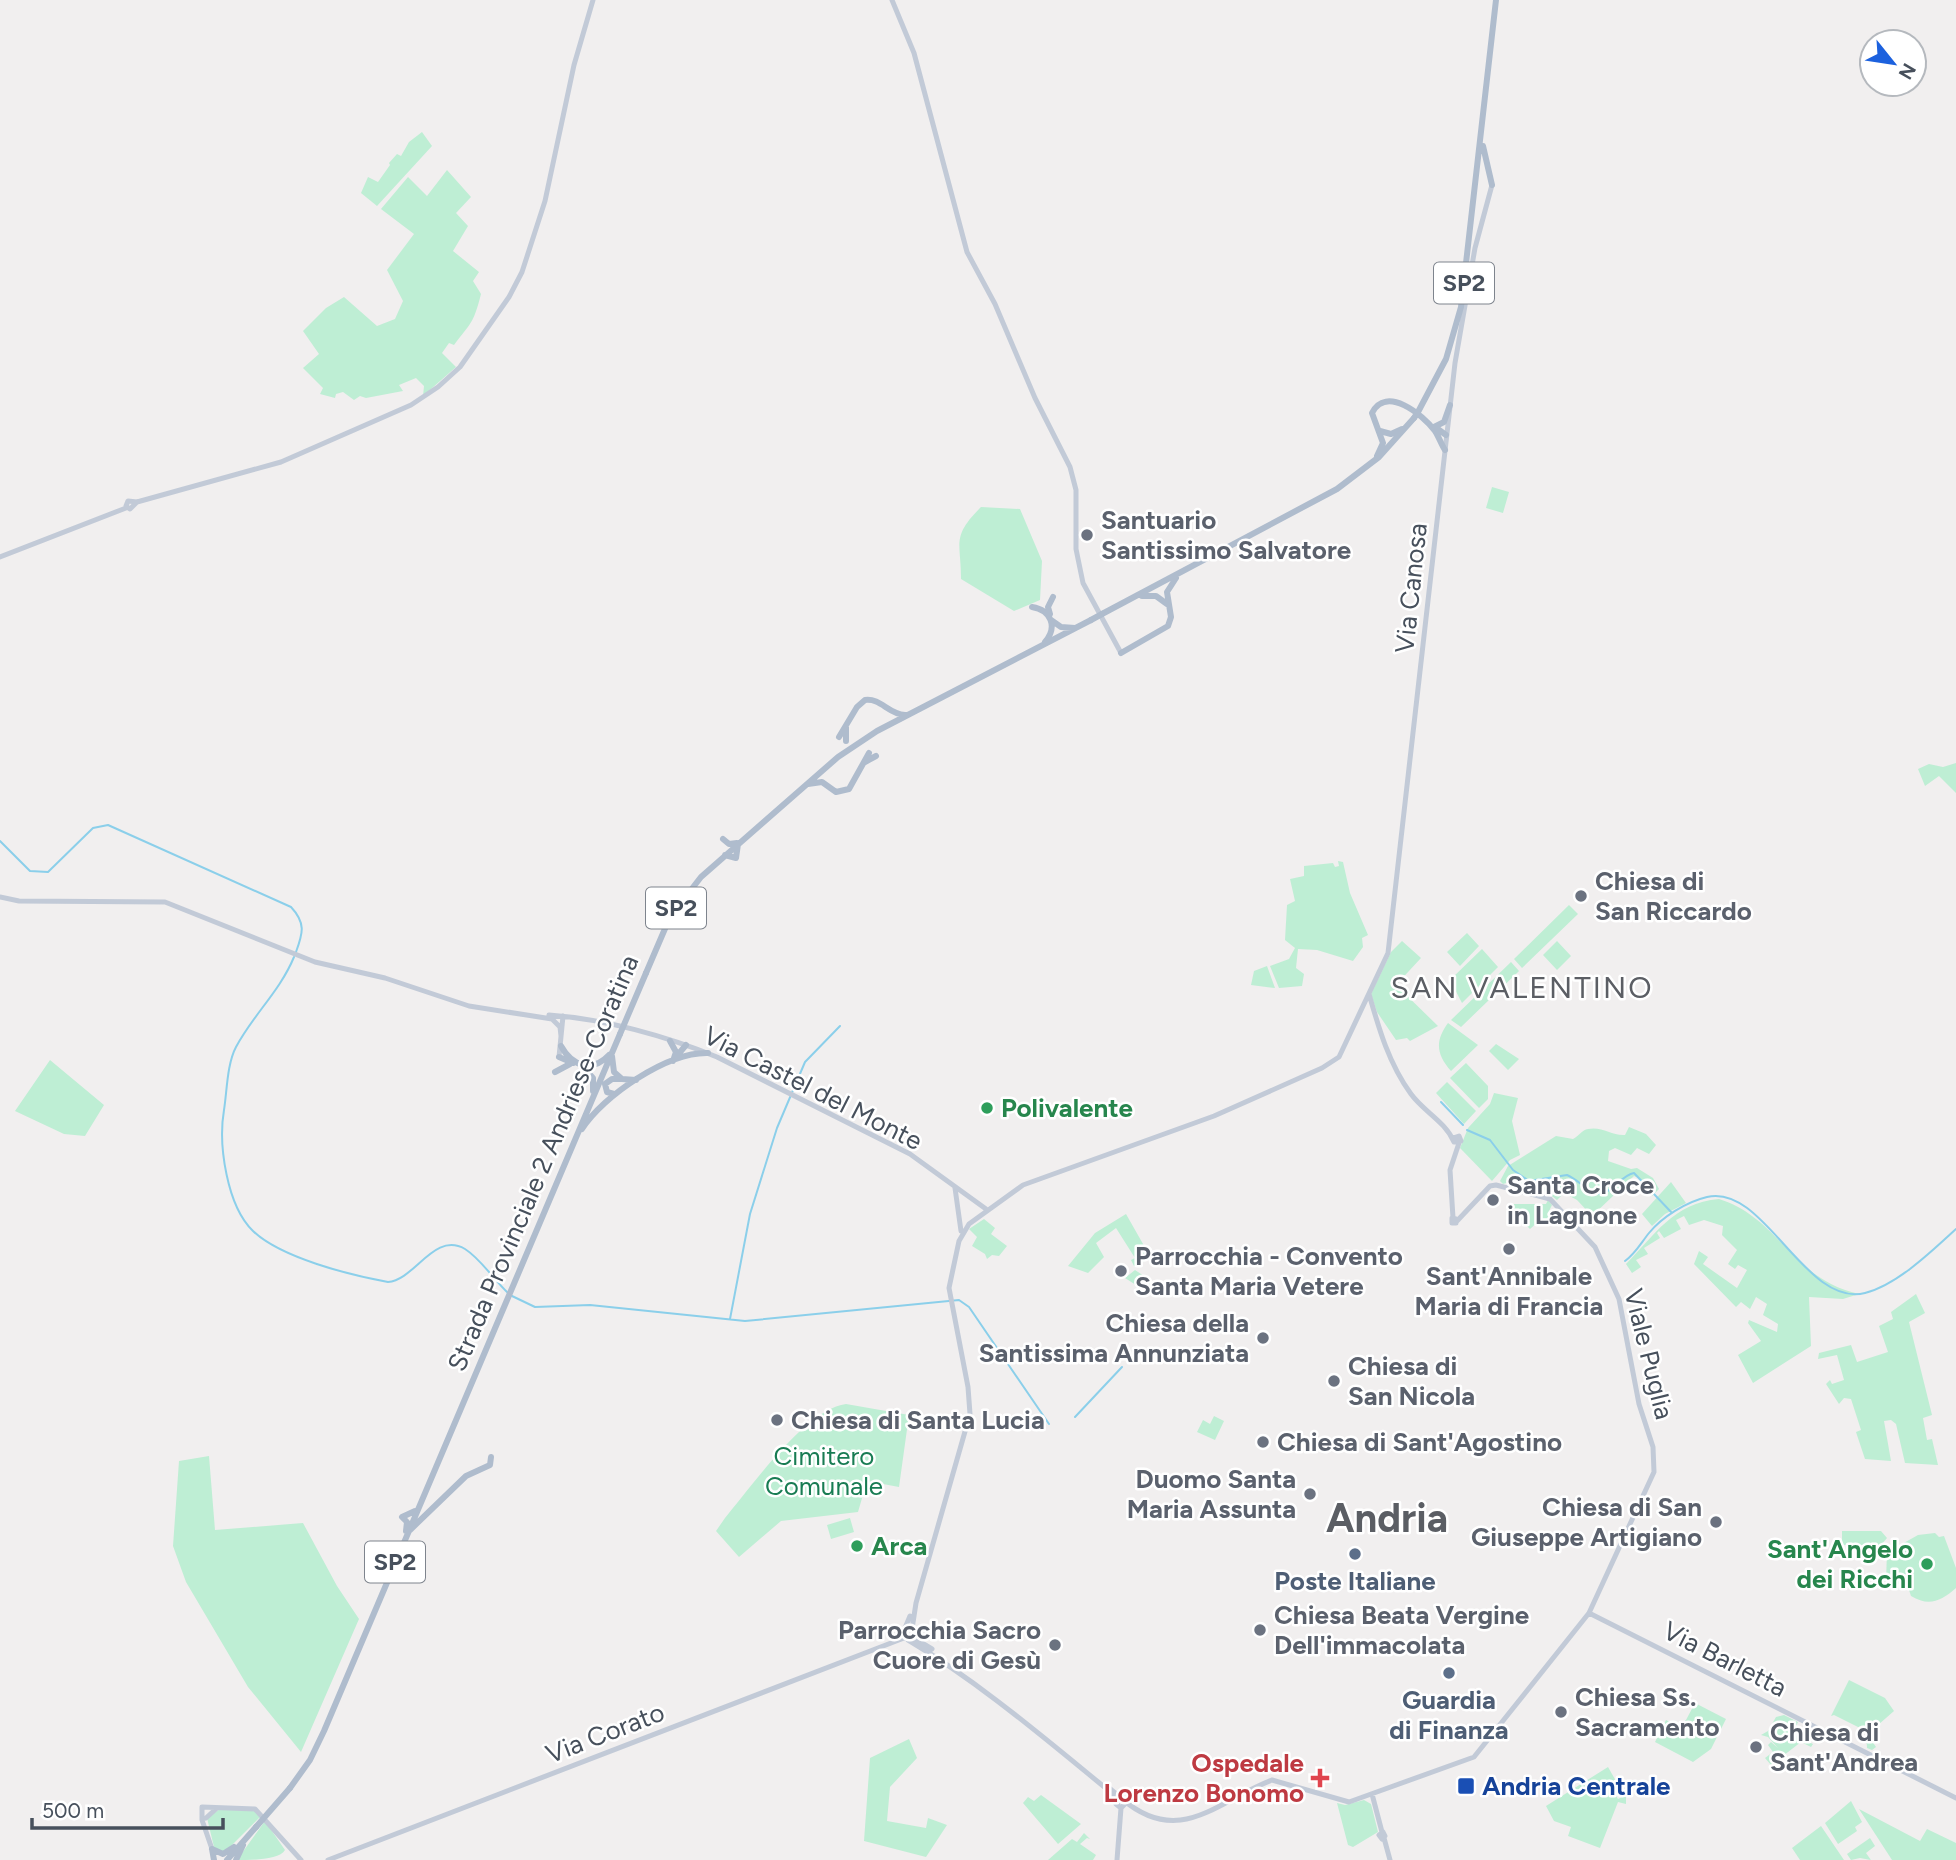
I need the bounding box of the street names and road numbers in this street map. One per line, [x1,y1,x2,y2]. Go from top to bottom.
road number: SP2 [1434,262,1494,304]
street label: Via Canosa [1388,521,1434,655]
road number: SP2 [646,888,706,928]
street label: Strada Provinciale 2 Andriese-Coratina [441,950,645,1376]
street label: Via Castel del Monte [698,1019,928,1157]
street label: Viale Puglia [1617,1285,1681,1423]
road number: SP2 [365,1542,425,1582]
street label: Via Barletta [1658,1614,1792,1704]
street label: Via Corato [541,1696,669,1770]

